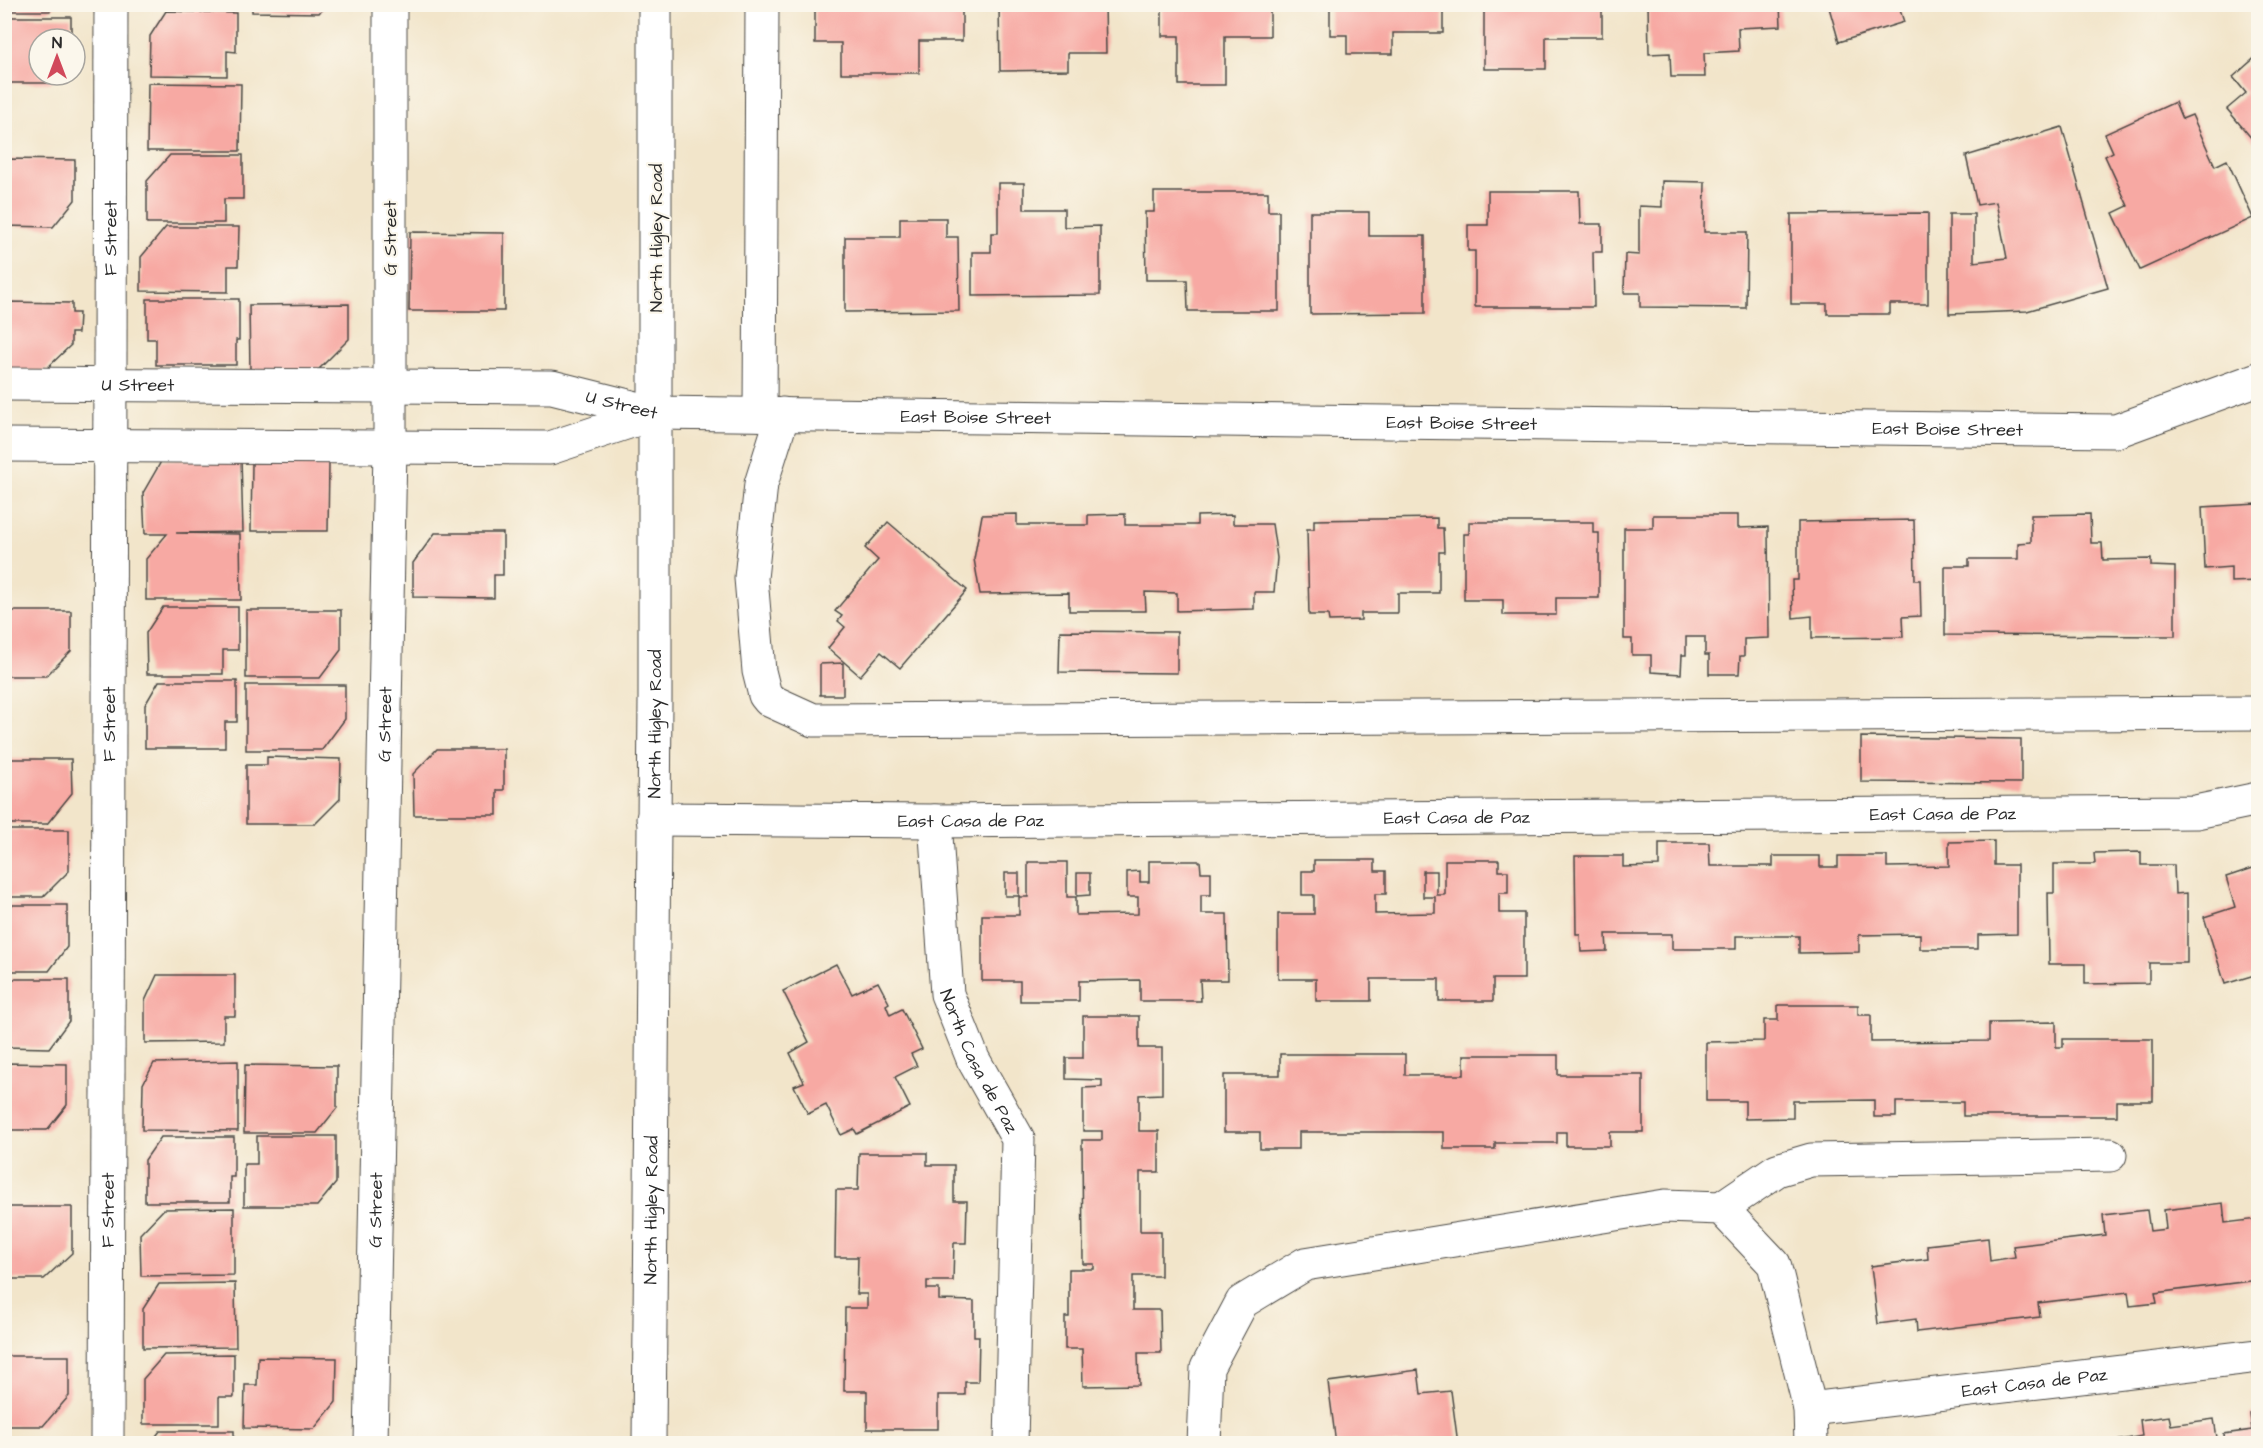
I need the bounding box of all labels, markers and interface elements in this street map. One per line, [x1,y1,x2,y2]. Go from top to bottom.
north arrow [27,27,87,87]
text: N [52,32,62,54]
street label: North Higley Road [644,164,670,312]
street label: F Street [98,200,123,276]
street label: G Street [378,200,403,276]
street label: U Street [101,372,175,397]
street label: U Street [583,383,661,426]
street label: East Boise Street [900,404,1052,430]
street label: East Boise Street [1386,410,1538,436]
street label: East Boise Street [1872,415,2024,442]
street label: North Higley Road [642,650,669,799]
street label: F Street [96,686,122,762]
street label: G Street [372,686,398,762]
street label: East Casa de Paz [1870,801,2016,827]
street label: East Casa de Paz [1384,804,1530,830]
street label: East Casa de Paz [898,808,1044,834]
street label: North Casa de Paz [934,985,1025,1138]
street label: North Higley Road [638,1136,665,1284]
street label: G Street [362,1171,389,1248]
street label: F Street [95,1172,120,1248]
street label: East Casa de Paz [1960,1361,2109,1403]

